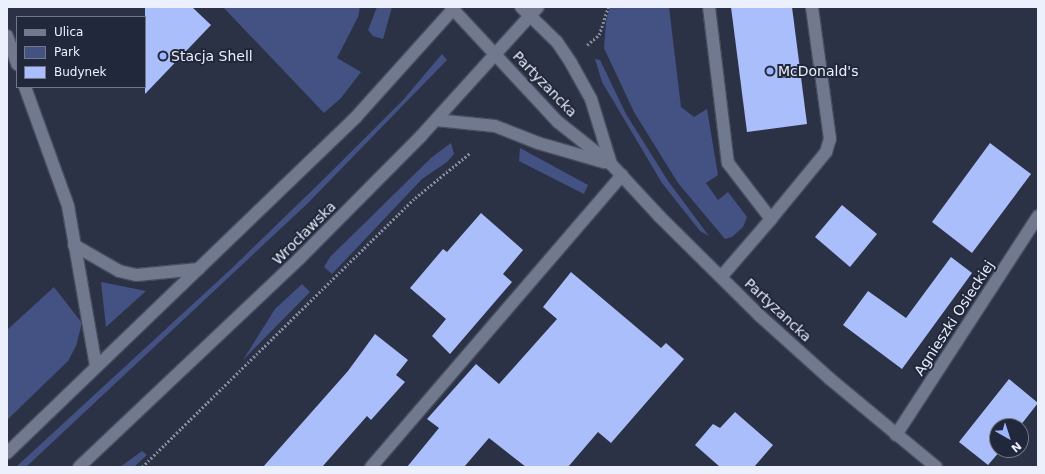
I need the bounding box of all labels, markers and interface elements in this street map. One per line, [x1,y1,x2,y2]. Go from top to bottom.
legend [16,16,146,88]
text: Ulica [54,25,83,39]
text: Park [54,45,80,59]
place label: Stacja Shell [171,48,253,64]
street label: Partyzancka [509,48,581,120]
marker: Stacja Shell [158,51,168,61]
place label: McDonald's [778,63,858,79]
text: Budynek [54,65,107,79]
marker: McDonald's [765,66,775,76]
street label: Wrocławska [269,198,339,268]
street label: Agnieszki Osieckiej [910,257,998,379]
street label: Partyzancka [741,275,815,345]
north arrow [989,418,1029,458]
text: N [1009,439,1024,455]

